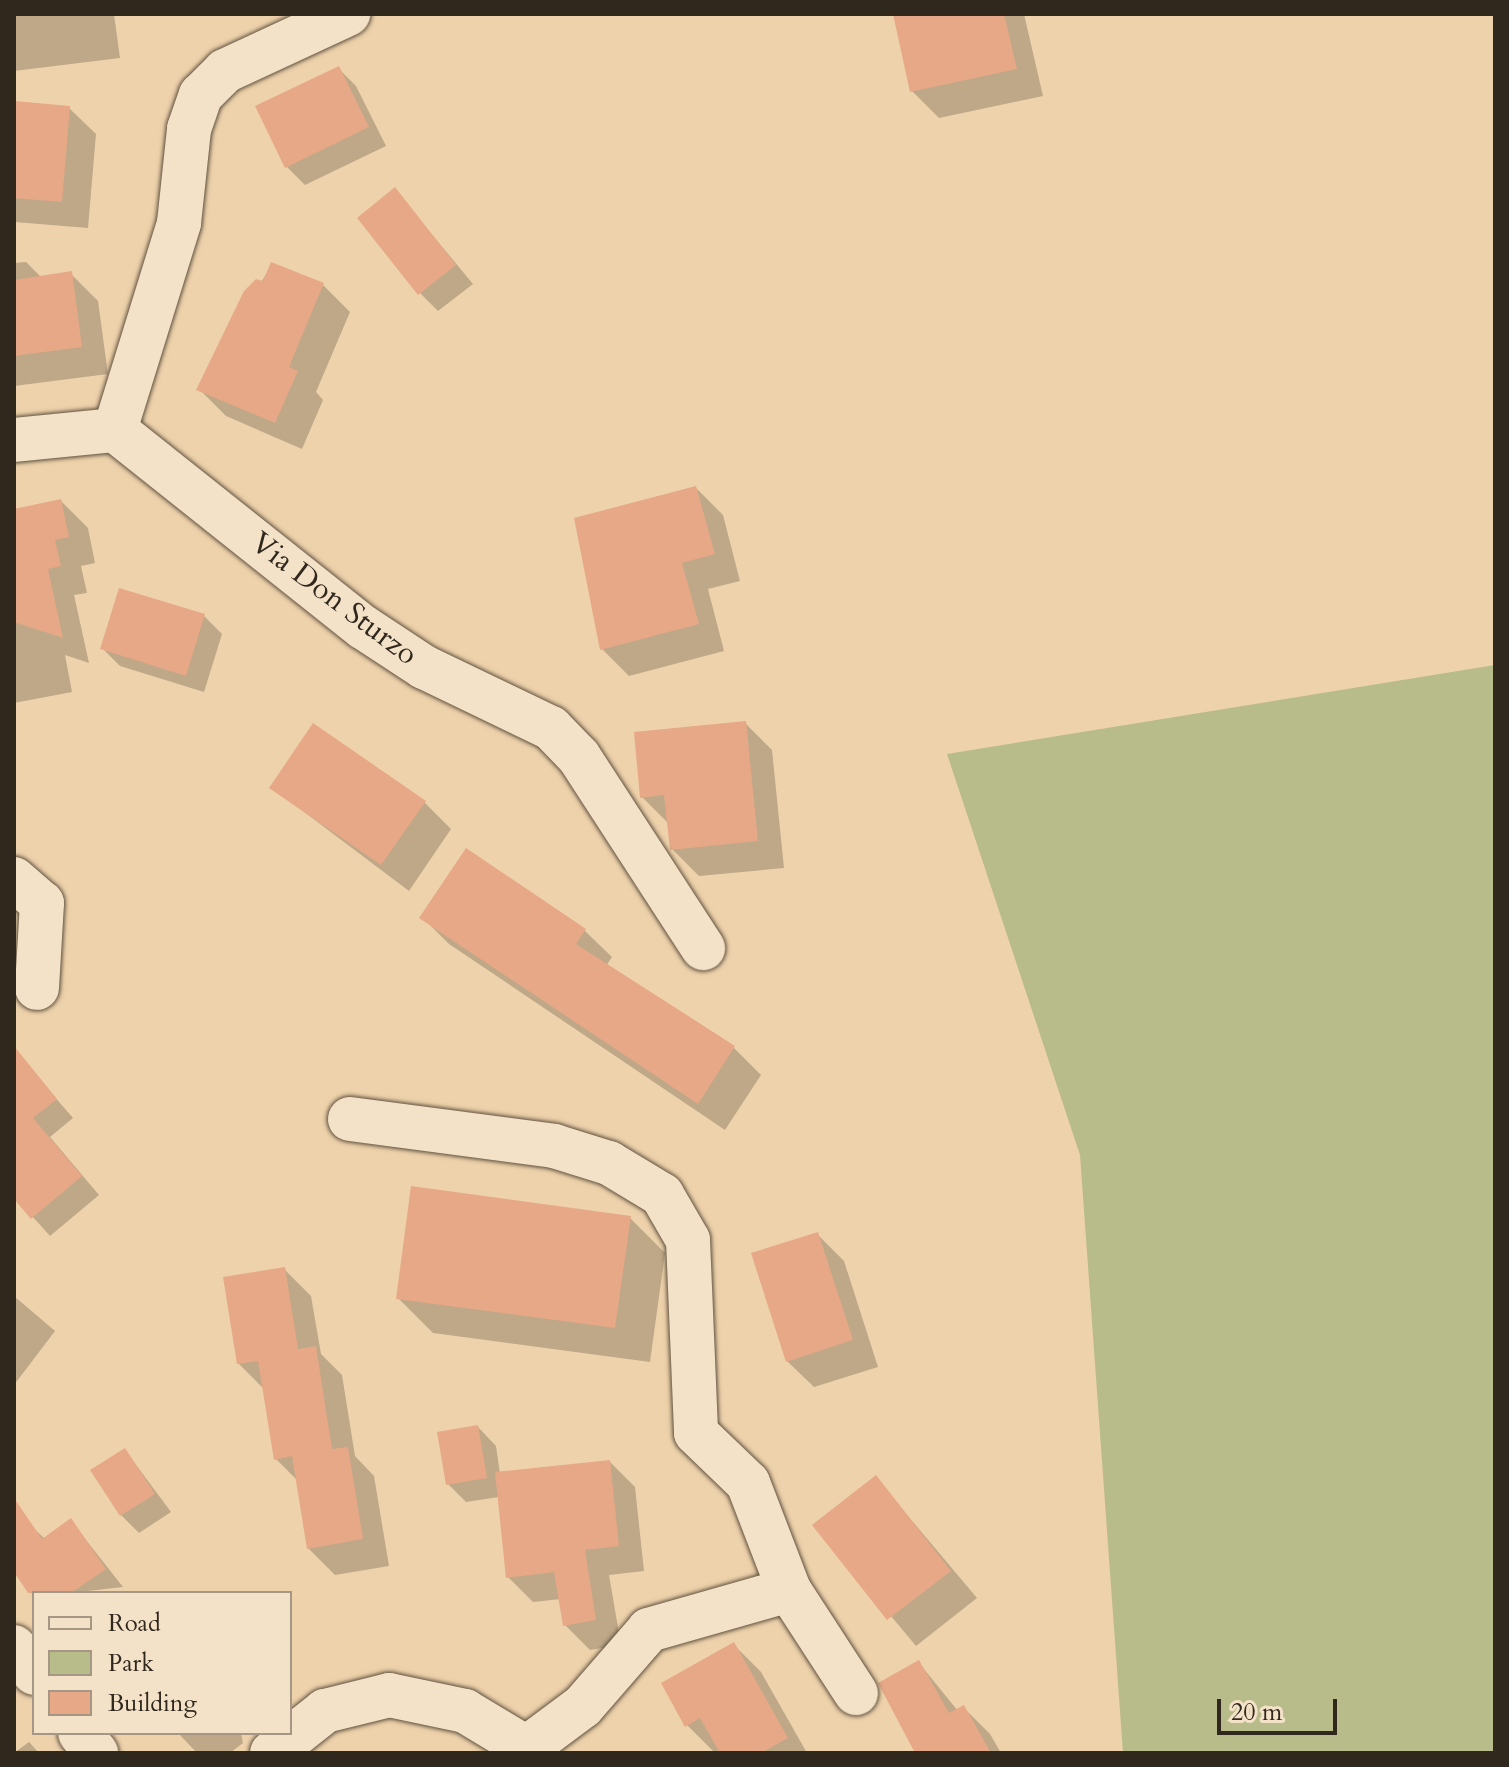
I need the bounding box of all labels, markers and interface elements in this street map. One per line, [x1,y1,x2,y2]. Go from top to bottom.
street label: Via Don Sturzo [244,525,424,673]
legend [32,1591,292,1735]
text: Road [108,1607,161,1640]
text: Park [108,1647,154,1680]
scale bar [1221,1683,1341,1733]
text: Building [108,1687,197,1720]
text: 20 m [1231,1696,1282,1729]

